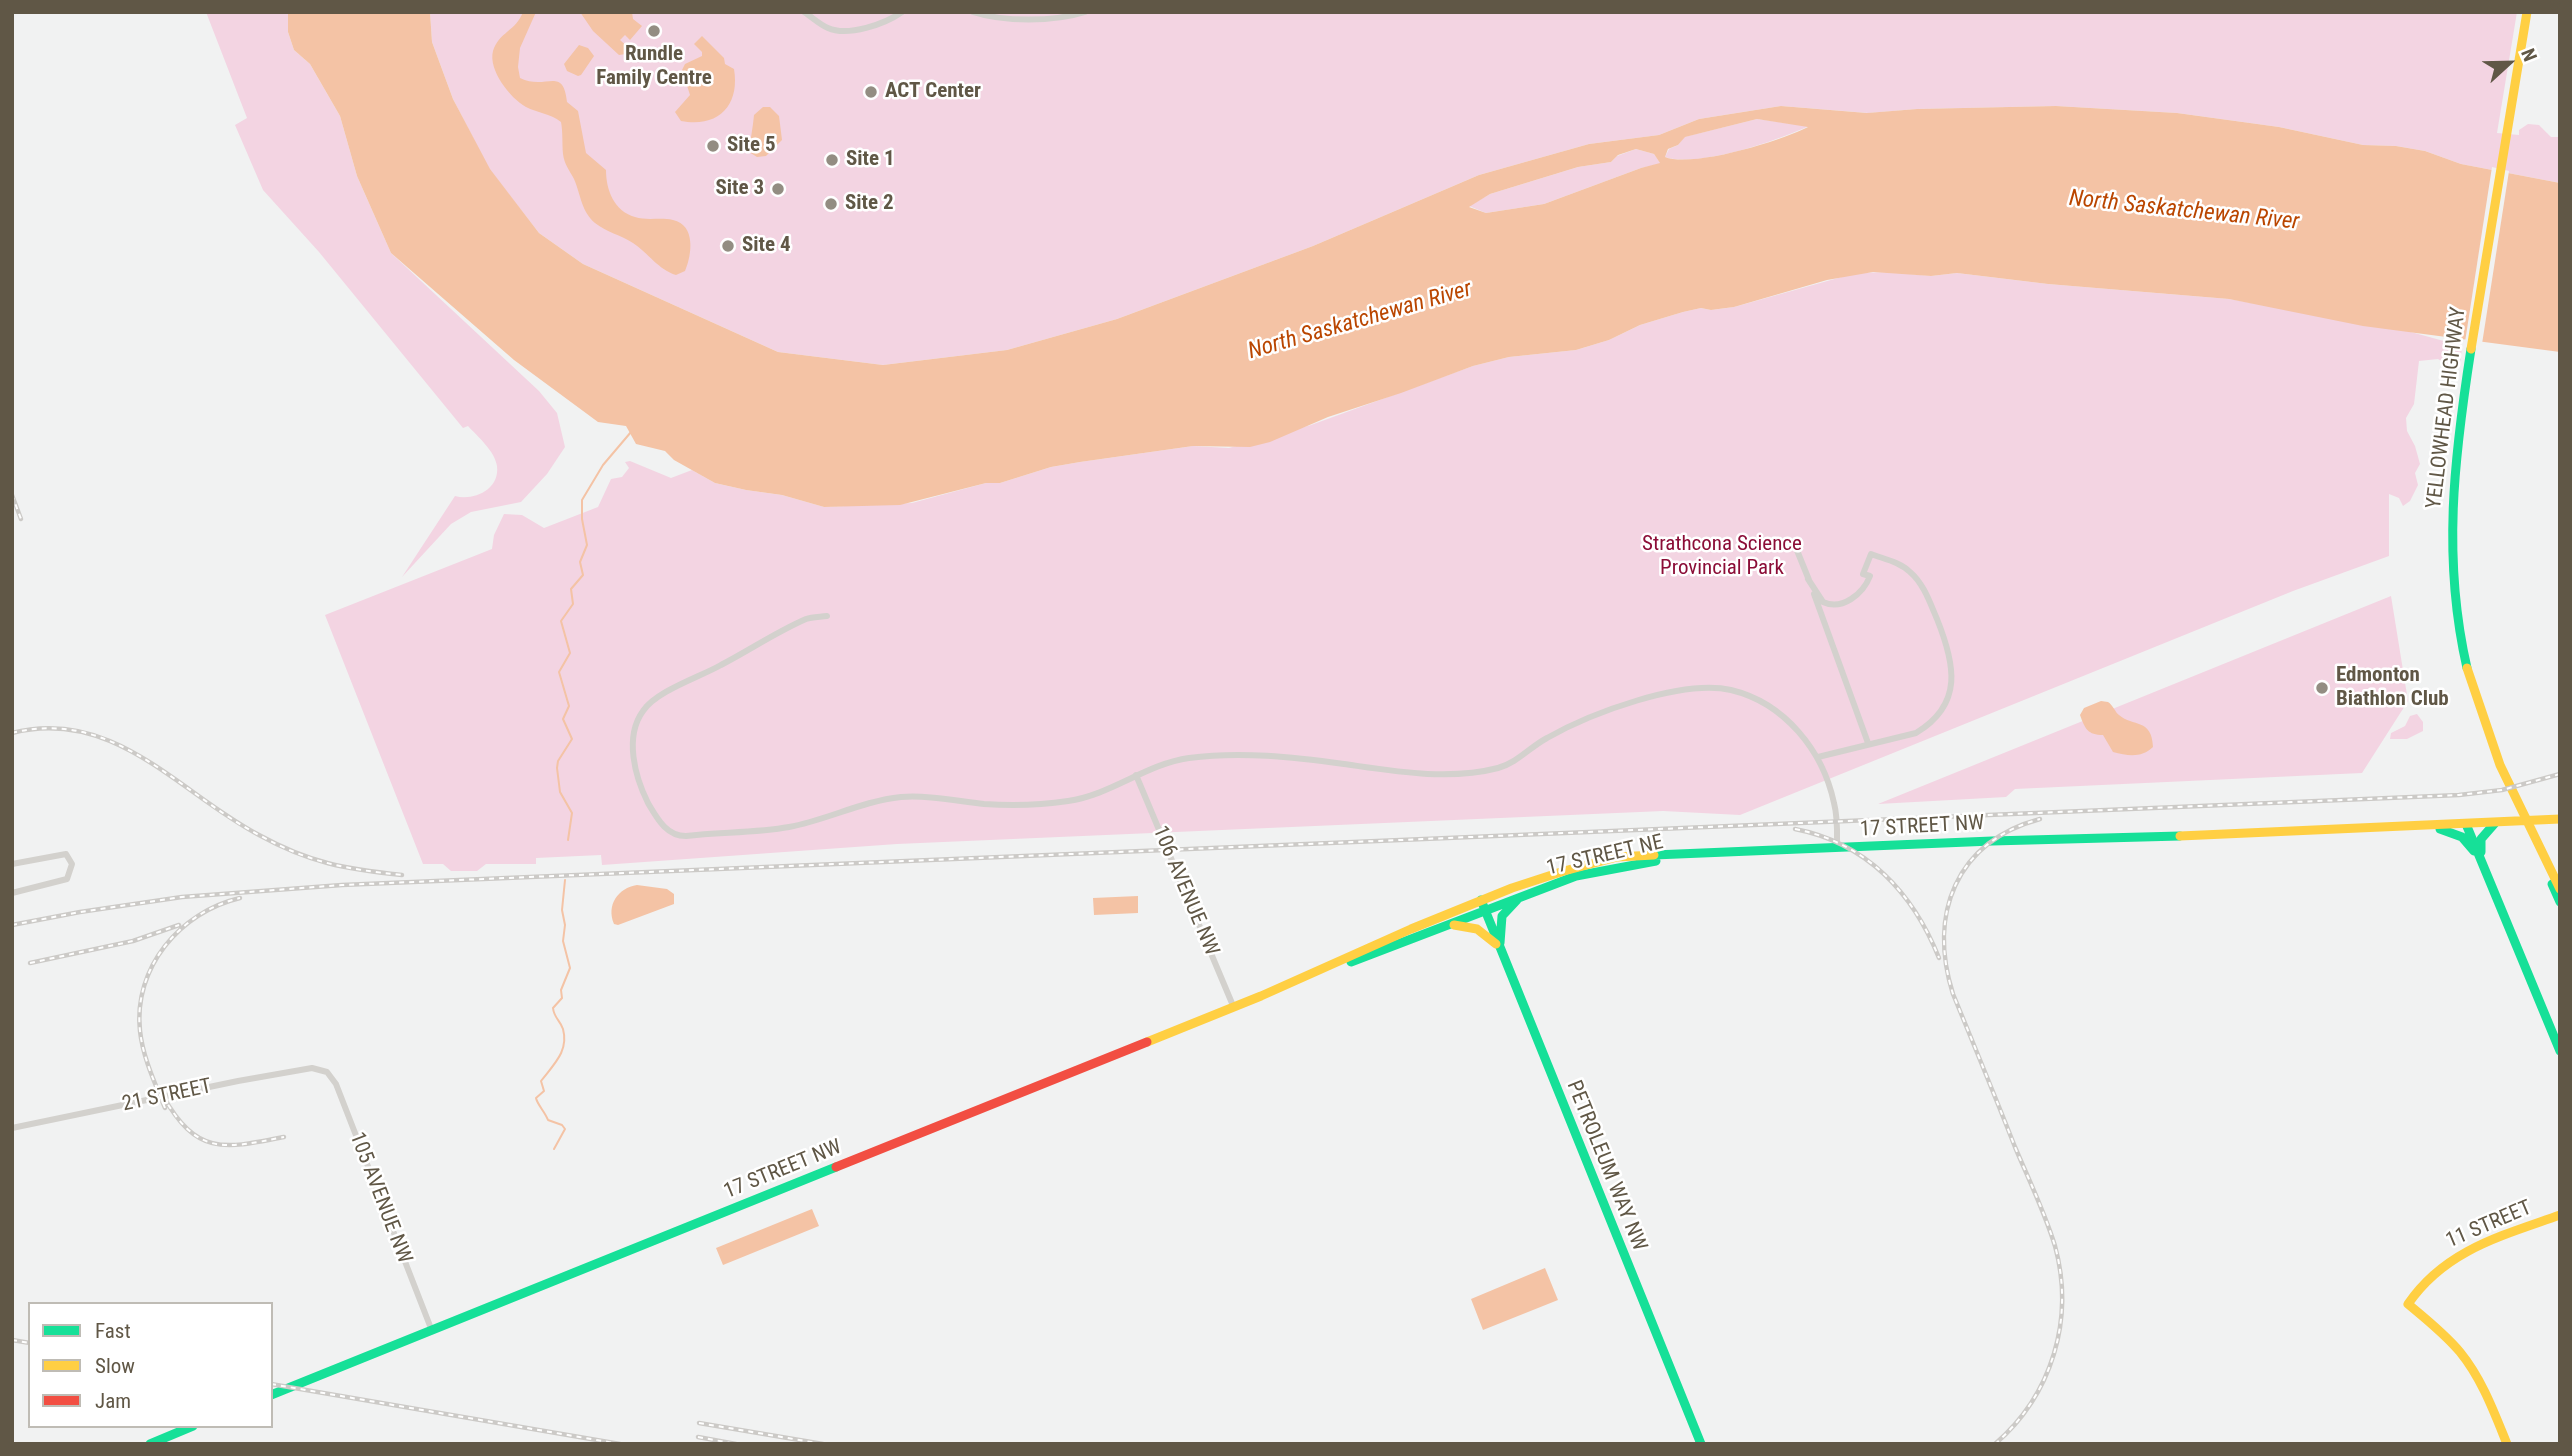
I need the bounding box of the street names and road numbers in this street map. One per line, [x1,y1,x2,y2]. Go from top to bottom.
street label: YELLOWHEAD HIGHWAY [2422,306,2472,510]
street label: 17 STREET NW [1859,811,1985,843]
street label: 106 AVENUE NW [1146,822,1224,960]
street label: 17 STREET NE [1544,830,1666,882]
street label: 21 STREET [120,1074,214,1118]
street label: PETROLEUM WAY NW [1560,1077,1652,1255]
street label: 105 AVENUE NW [343,1129,417,1267]
street label: 17 STREET NW [721,1135,845,1205]
street label: 11 STREET [2442,1196,2536,1254]

